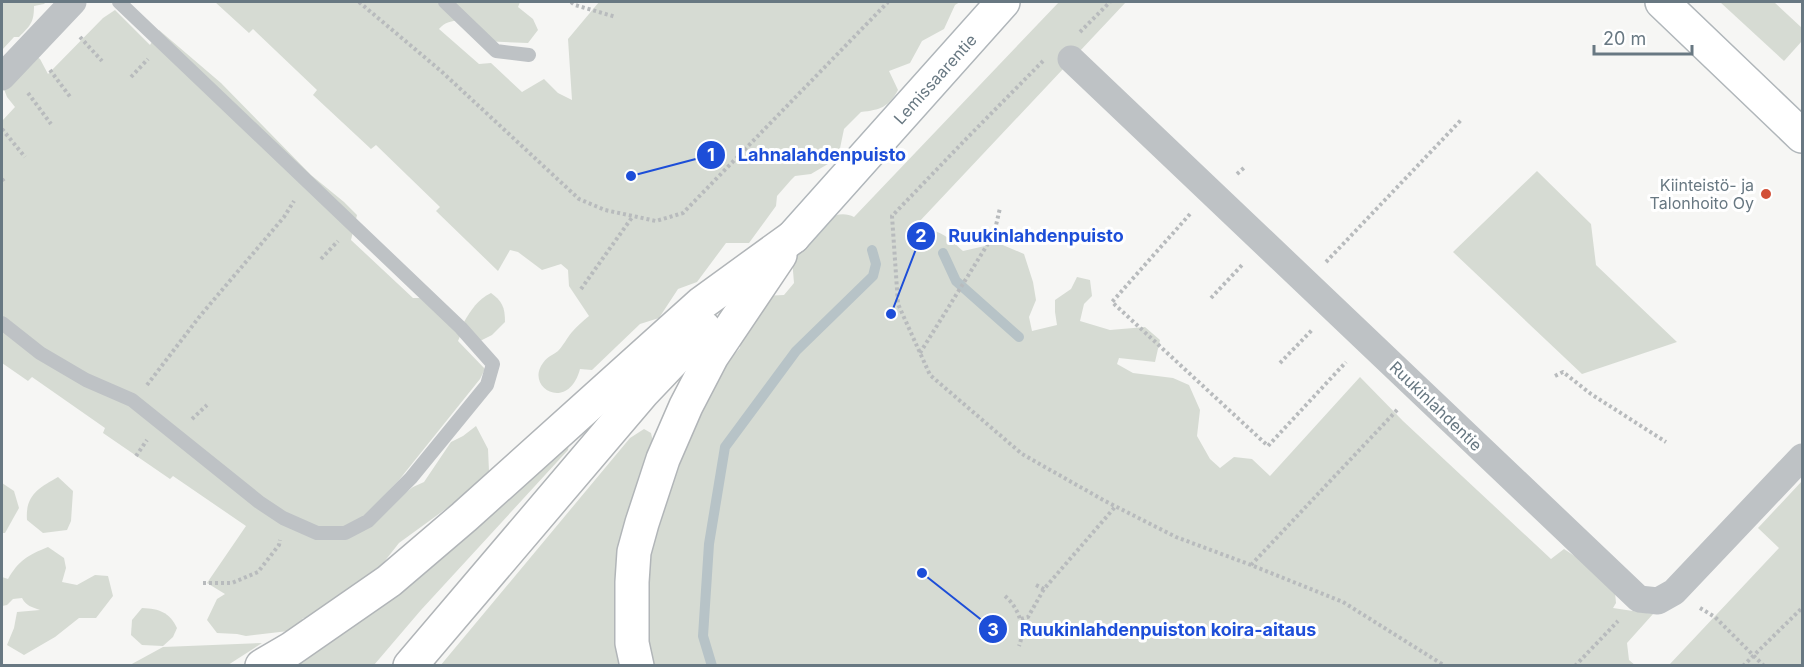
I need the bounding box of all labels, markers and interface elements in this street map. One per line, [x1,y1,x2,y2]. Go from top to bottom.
scale bar [1594,18,1692,56]
text: 20 m [1603,28,1646,49]
street label: Lemissaarentie [889,30,981,128]
callout: Lahnalahdenpuisto [696,137,918,173]
text: 1 [707,144,715,165]
text: Lahnalahdenpuisto [738,144,906,165]
place label: Kiinteistö- ja Talonhoito Oy [1650,175,1754,213]
marker: Kiinteistö- ja Talonhoito Oy [1759,187,1773,201]
callout: Ruukinlahdenpuisto [906,218,1135,254]
text: 2 [915,225,927,246]
text: Ruukinlahdenpuisto [948,225,1124,246]
street label: Ruukinlahdentie [1386,357,1486,455]
callout: Ruukinlahdenpuiston koira-aitaus [978,611,1329,647]
text: 3 [987,619,999,640]
text: Ruukinlahdenpuiston koira-aitaus [1020,619,1316,640]

